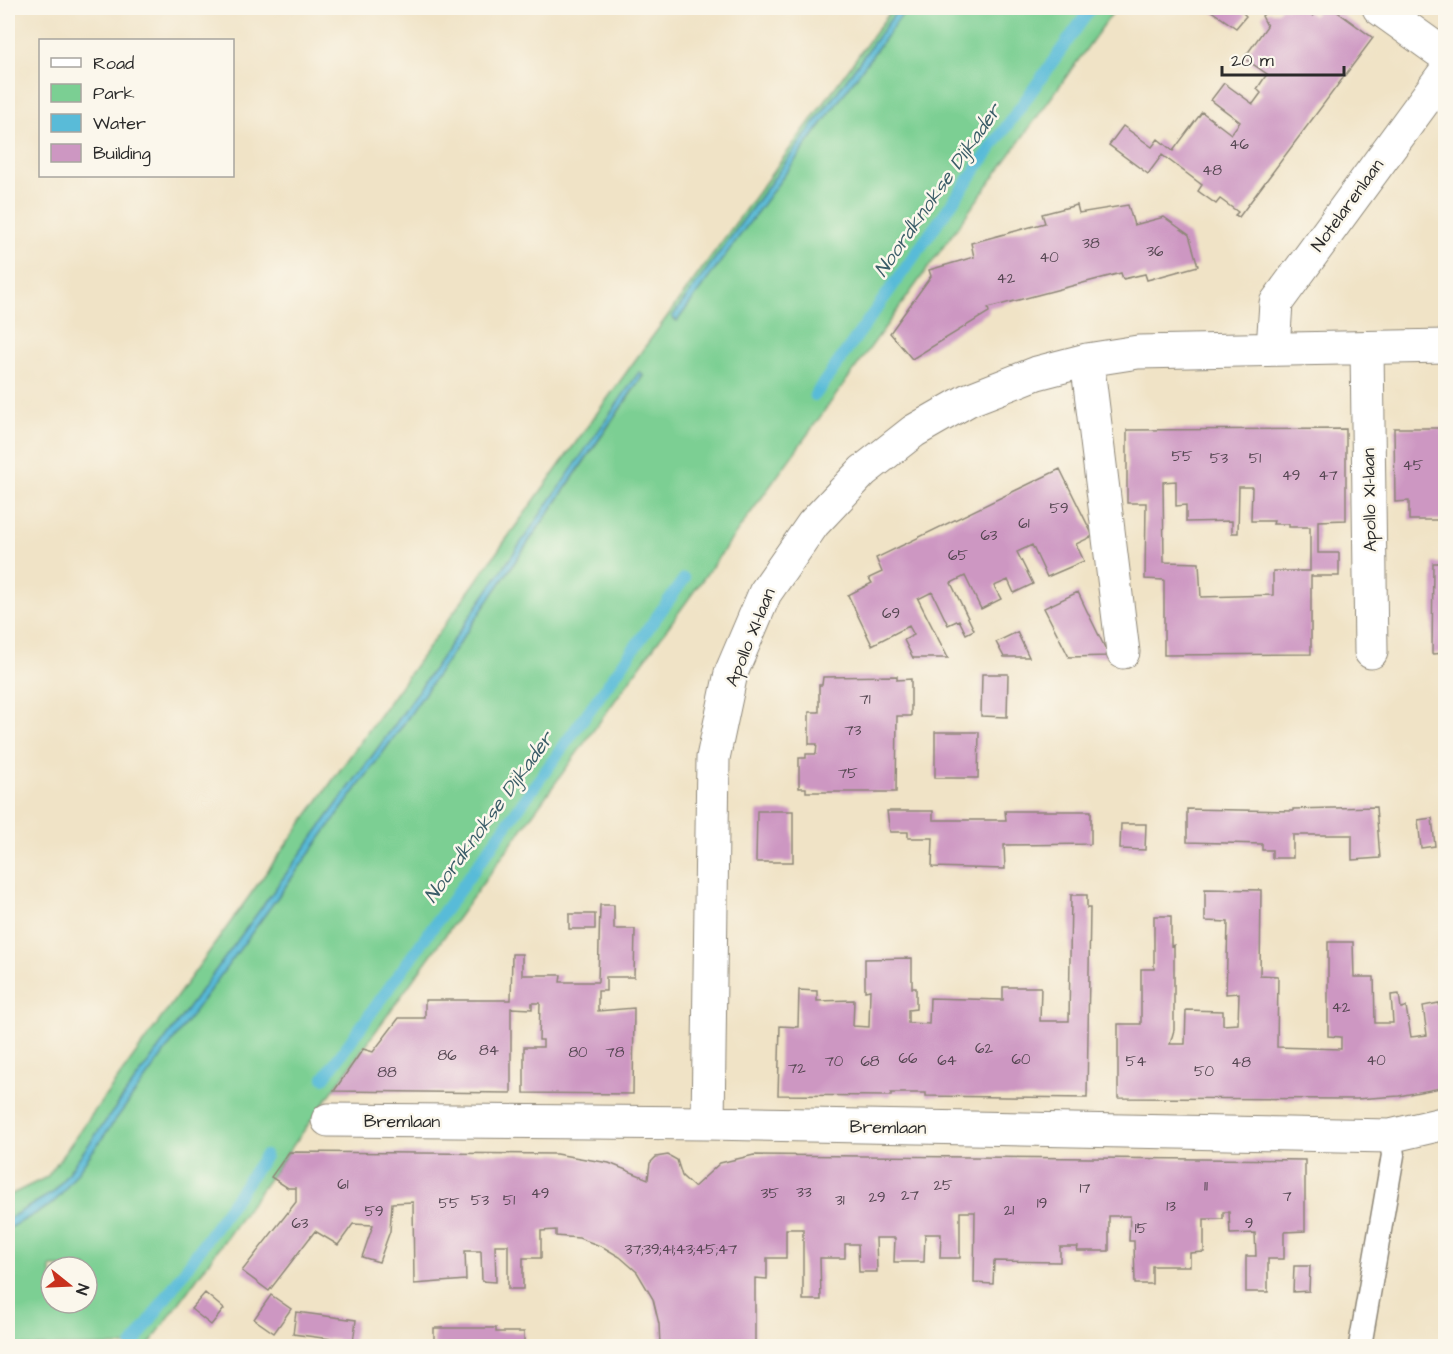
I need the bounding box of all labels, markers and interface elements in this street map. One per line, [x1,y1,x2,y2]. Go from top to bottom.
legend [39,39,234,177]
scale bar [1222,39,1344,77]
text: 20 m [1231,48,1274,73]
text: Road [93,51,134,76]
text: Park [93,81,135,106]
water label: Noordknokse Dijkader [868,97,1009,283]
text: Water [93,111,146,136]
house number: 46 [1229,134,1249,155]
text: Building [93,141,151,167]
street label: Notelarenlaan [1305,154,1390,257]
house number: 48 [1202,160,1222,181]
house number: 38 [1082,233,1100,254]
house number: 36 [1146,241,1164,262]
house number: 40 [1039,247,1059,268]
house number: 42 [997,268,1016,289]
house number: 55 [1171,446,1193,467]
house number: 53 [1210,448,1228,469]
house number: 51 [1249,448,1261,469]
street label: Apollo XI-laan [1356,448,1383,552]
house number: 45 [1403,455,1424,476]
house number: 49 [1282,465,1300,486]
house number: 47 [1318,465,1338,486]
house number: 59 [1049,498,1069,519]
house number: 61 [1018,513,1030,534]
house number: 63 [980,525,998,546]
house number: 65 [948,545,968,566]
street label: Apollo XI-laan [719,584,782,690]
house number: 69 [882,603,900,624]
house number: 71 [859,689,871,710]
house number: 73 [845,720,862,741]
water label: Noordknokse Dijkader [417,725,562,909]
house number: 75 [838,763,858,784]
house number: 42 [1332,997,1351,1018]
house number: 62 [975,1038,993,1059]
house number: 84 [479,1040,499,1061]
house number: 80 [568,1042,588,1063]
house number: 78 [606,1042,625,1063]
house number: 86 [437,1045,457,1066]
house number: 66 [899,1048,918,1069]
house number: 60 [1012,1049,1031,1070]
house number: 64 [937,1050,957,1071]
house number: 40 [1366,1050,1386,1071]
house number: 70 [825,1051,844,1072]
house number: 68 [860,1051,880,1072]
house number: 54 [1126,1051,1146,1072]
house number: 48 [1231,1052,1251,1073]
house number: 72 [788,1058,806,1079]
house number: 50 [1194,1061,1215,1082]
house number: 88 [377,1062,397,1083]
street label: Bremlaan [364,1109,440,1134]
street label: Bremlaan [849,1114,927,1141]
house number: 61 [337,1174,349,1195]
house number: 25 [933,1175,953,1196]
house number: 11 [1204,1176,1208,1197]
house number: 17 [1079,1178,1091,1199]
house number: 33 [796,1182,812,1203]
house number: 49 [531,1183,549,1204]
house number: 35 [761,1183,779,1204]
house number: 27 [901,1185,919,1206]
house number: 7 [1282,1186,1292,1207]
house number: 29 [868,1187,886,1208]
house number: 53 [471,1190,489,1211]
house number: 51 [503,1190,515,1211]
house number: 31 [835,1190,845,1211]
house number: 55 [438,1193,460,1214]
house number: 19 [1037,1193,1047,1214]
house number: 13 [1166,1196,1176,1217]
house number: 21 [1004,1200,1014,1221]
house number: 59 [364,1201,384,1222]
house number: 63 [291,1213,309,1234]
house number: 9 [1245,1213,1253,1234]
house number: 15 [1135,1218,1148,1239]
house number: 37;39;41;43;45;47 [625,1239,737,1260]
north arrow [39,1255,99,1315]
text: N [70,1281,94,1297]

